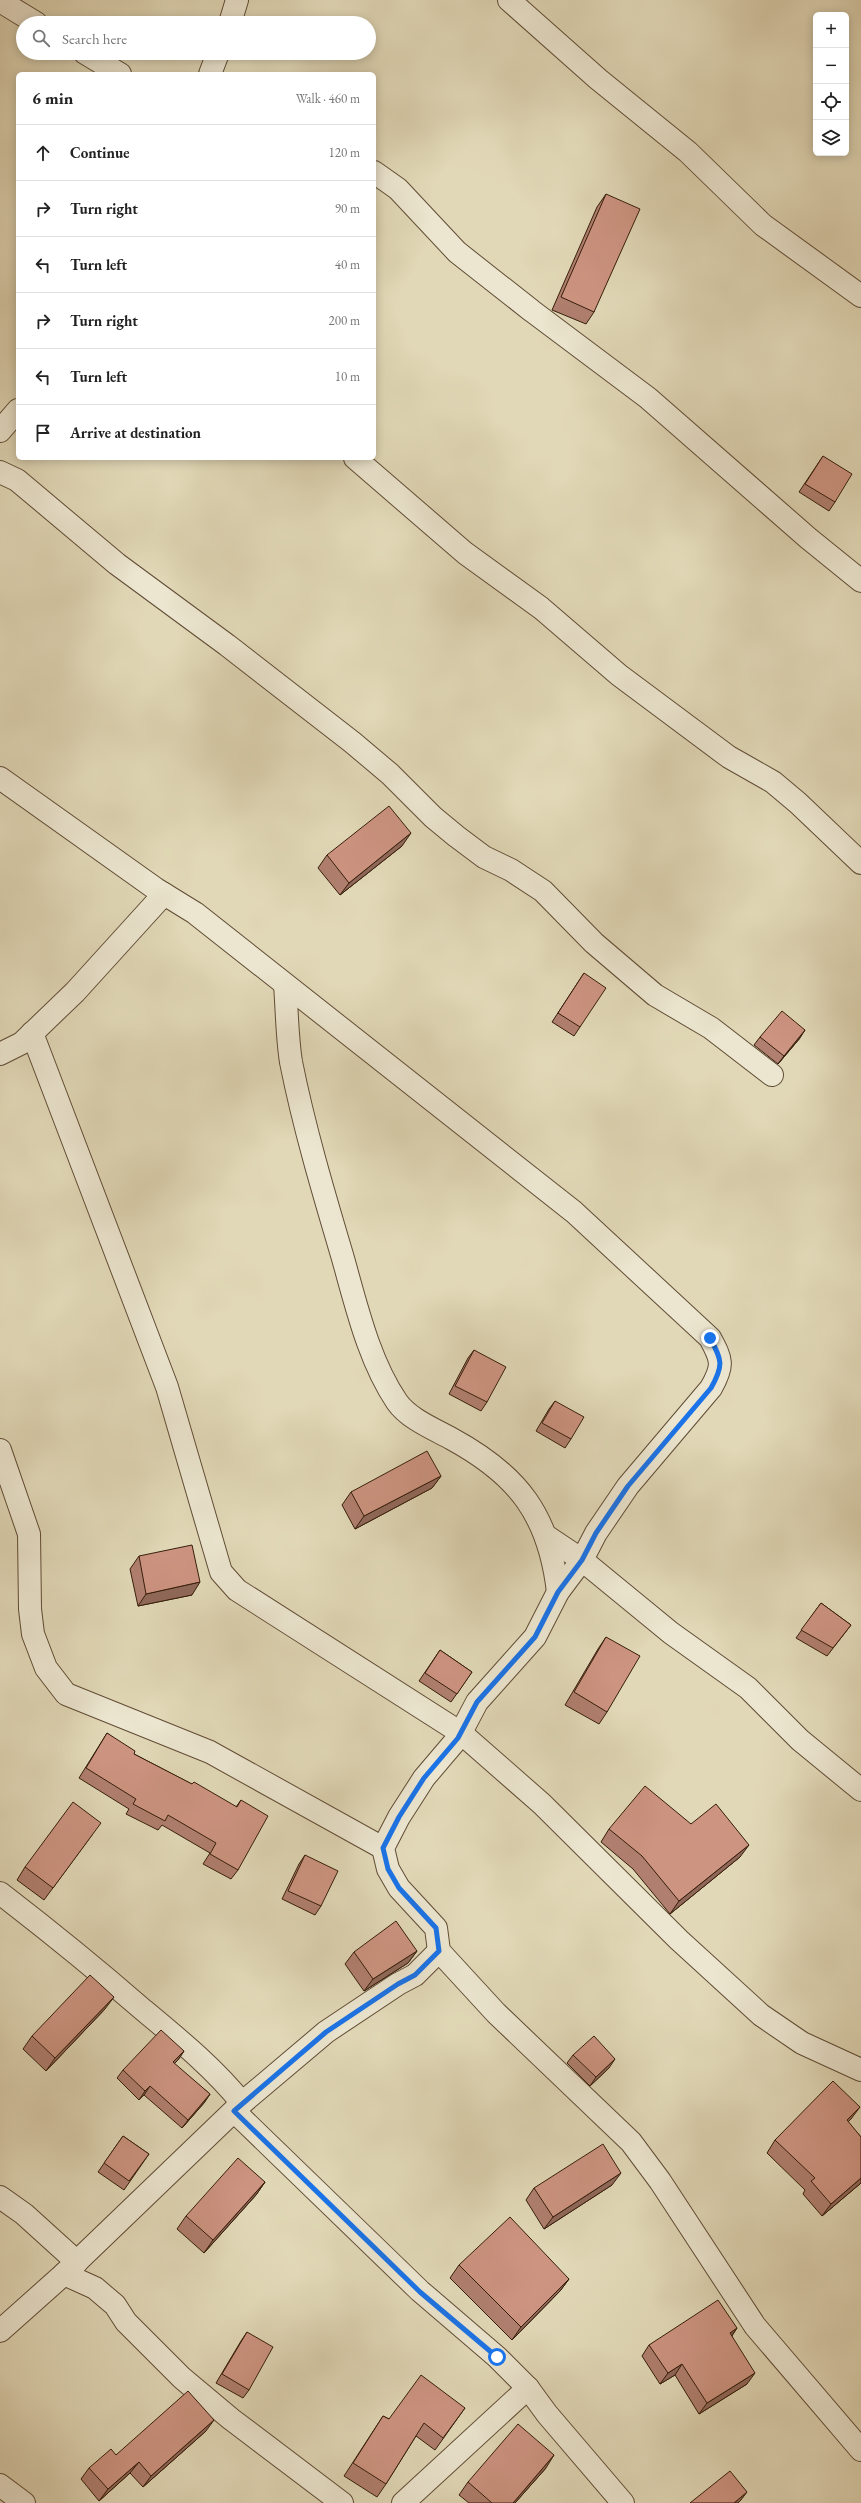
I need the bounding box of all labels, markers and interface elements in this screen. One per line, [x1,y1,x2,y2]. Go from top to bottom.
map controls [813,12,849,156]
button: + [813,12,849,48]
search box [16,16,376,60]
icon: search [30,27,52,49]
text: Search here [62,29,127,48]
button: − [813,48,849,84]
button: locate [813,84,849,120]
text: 6 min [32,87,73,109]
text: Walk · 460 m [296,90,360,107]
button: layers [813,120,849,156]
icon: ahead [32,142,54,164]
text: Continue [70,143,130,162]
text: 120 m [329,144,360,161]
icon: right [32,198,54,220]
text: Turn right [70,199,138,218]
text: 90 m [335,200,360,217]
icon: left [32,254,54,276]
text: Turn left [70,255,127,274]
text: 40 m [335,256,360,273]
icon: right [32,310,54,332]
text: Turn right [70,311,138,330]
text: 200 m [329,312,360,329]
icon: left [32,366,54,388]
text: Turn left [70,367,127,386]
text: 10 m [335,368,360,385]
icon: arrive [32,422,54,444]
text: Arrive at destination [70,423,201,442]
route end [701,1329,719,1347]
route start [488,2348,506,2366]

